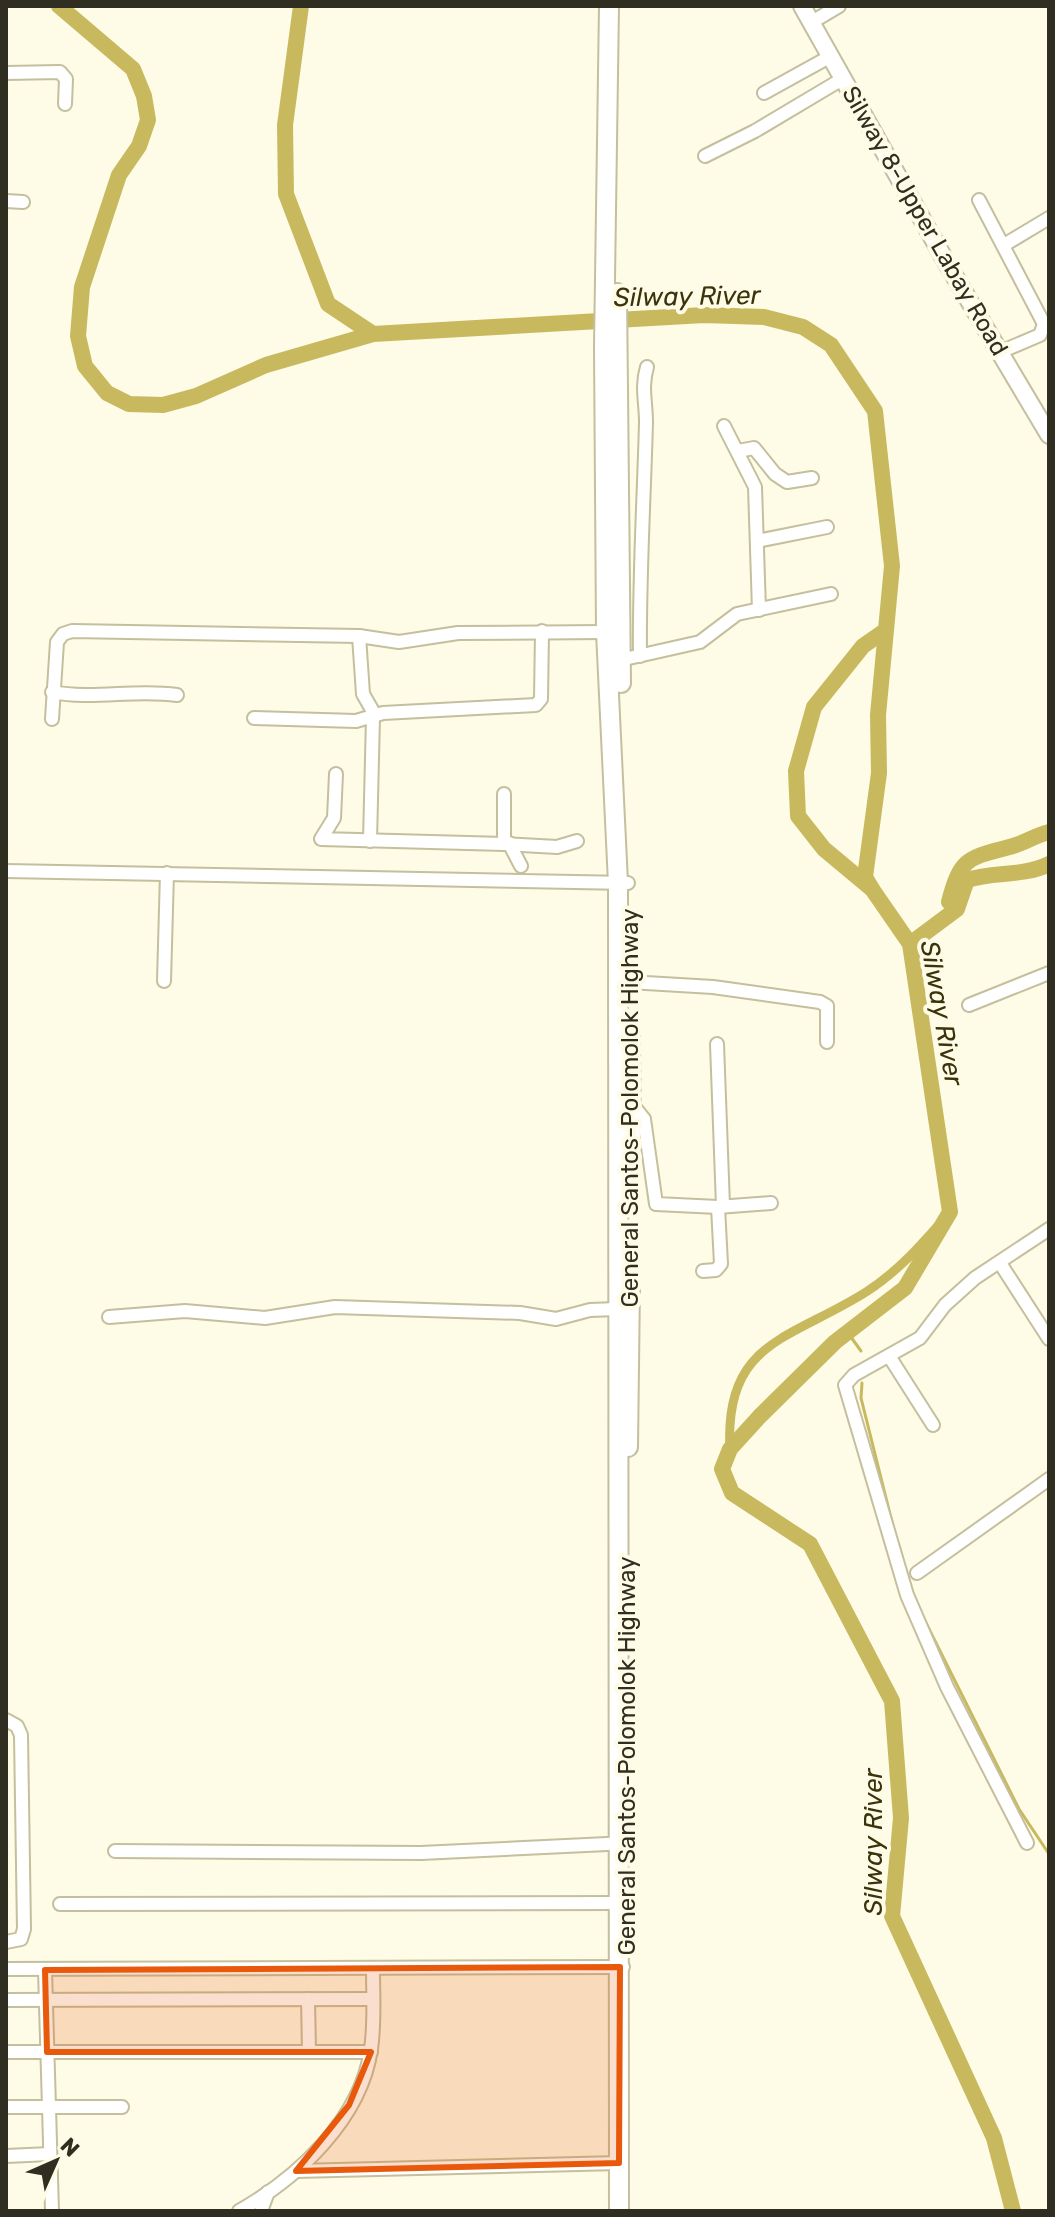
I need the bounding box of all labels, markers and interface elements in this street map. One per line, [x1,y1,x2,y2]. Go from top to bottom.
street label: Silway 8-Upper Labay Road [836,81,1014,361]
water label: Silway River [613,280,762,313]
street label: General Santos-Polomolok Highway [616,909,644,1308]
water label: Silway River [913,938,970,1089]
street label: General Santos-Polomolok Highway [613,1557,641,1956]
water label: Silway River [858,1768,889,1915]
north arrow [16,2121,96,2201]
text: N [55,2132,85,2162]

